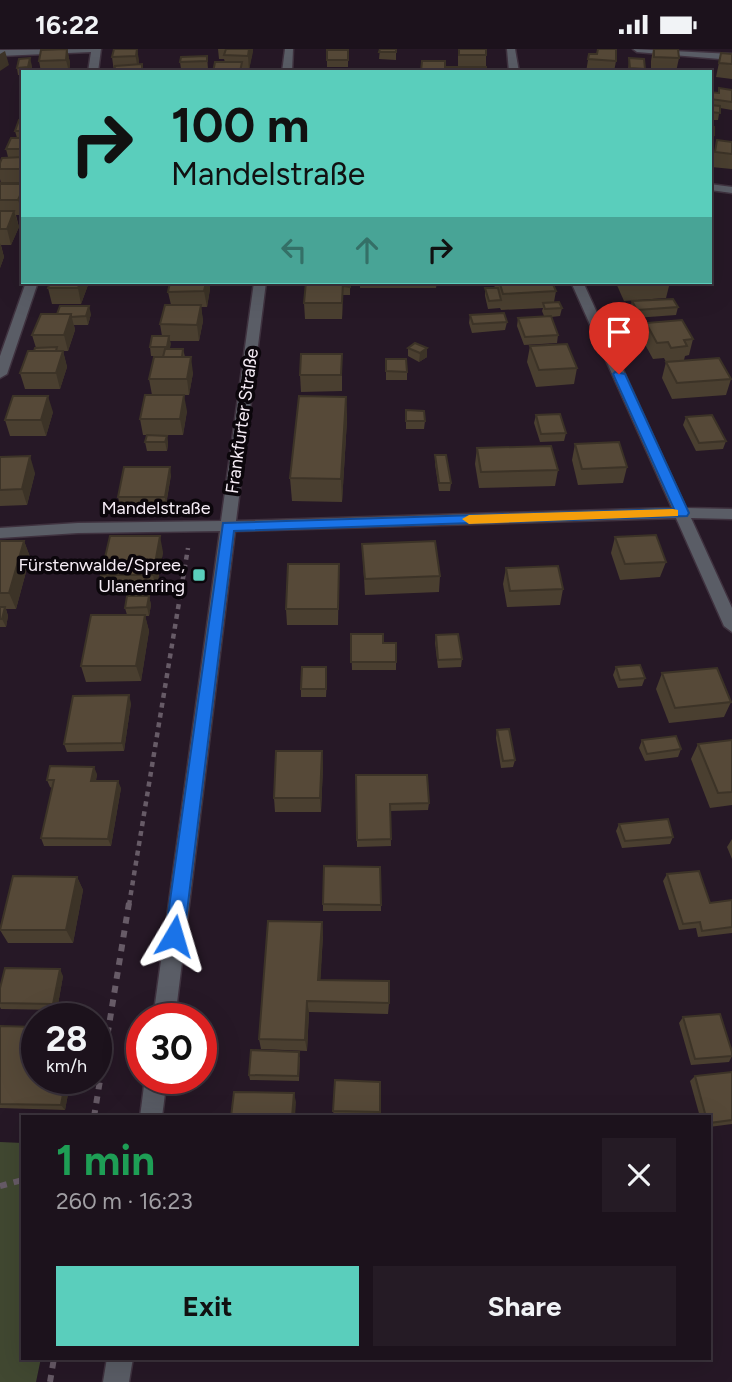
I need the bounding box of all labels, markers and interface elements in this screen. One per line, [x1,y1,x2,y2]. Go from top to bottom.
text: 16:22 [35,9,99,41]
text: 100 m [171,95,310,154]
icon: right [56,98,147,189]
text: Mandelstraße [171,155,365,193]
icon: left [275,231,313,269]
icon: ahead [348,231,386,269]
icon: right [421,231,459,269]
pin [589,302,649,374]
icon: arrive [600,313,638,351]
street label: Frankfurter Straße [221,347,263,495]
street label: Mandelstraße [101,497,211,519]
place label: Fürstenwalde/Spree, Ulanenring [18,554,185,597]
marker: Fürstenwalde/Spree, Ulanenring [191,567,207,583]
position arrow [137,899,211,973]
speed limit sign: 30 [126,1003,217,1094]
text: 28 [46,1018,87,1060]
text: km/h [46,1055,87,1077]
text: 1 min [56,1135,155,1186]
button: close [602,1138,676,1212]
text: 260 m · 16:23 [56,1187,193,1215]
button: Exit [56,1266,359,1346]
button: Share [373,1266,676,1346]

